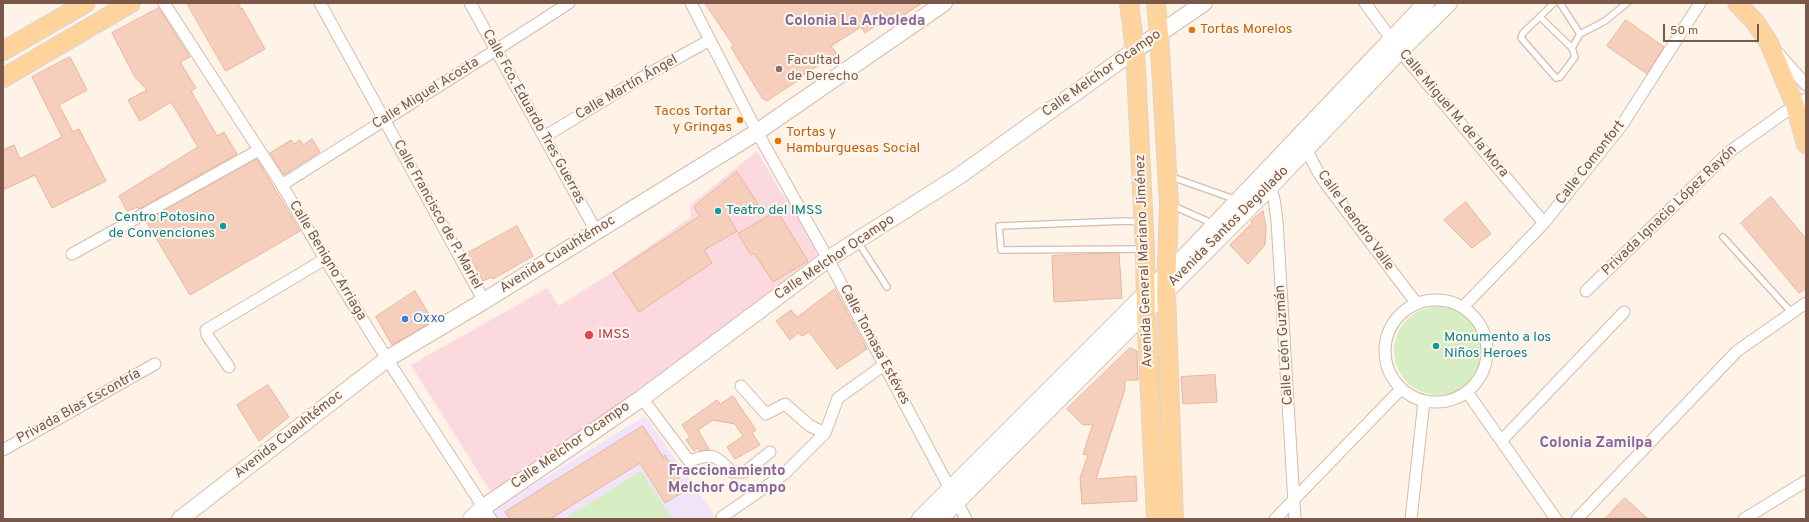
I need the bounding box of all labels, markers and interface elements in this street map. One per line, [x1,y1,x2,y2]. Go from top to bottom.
district label: Colonia La Arboleda [785,13,925,31]
scale bar [1665,16,1761,42]
place label: Tortas Morelos [1200,22,1292,38]
text: 50 m [1670,23,1698,39]
marker: Tortas Morelos [1187,25,1197,35]
street label: Calle Fco. Eduardo Tres Guerras [478,27,588,207]
street label: Calle Melchor Ocampo [1039,27,1165,121]
street label: Calle Miguel M. de la Mora [1395,47,1511,181]
street label: Calle Martín Ángel [573,52,681,124]
place label: Facultad de Derecho [787,53,859,86]
street label: Calle Miguel Acosta [370,54,482,134]
marker: Facultad de Derecho [774,64,784,74]
place label: Tacos Tortar y Gringas [654,104,732,136]
marker: Tacos Tortar y Gringas [735,115,745,125]
street label: Calle Comonfort [1553,118,1629,208]
place label: Tortas y Hamburguesas Social [786,125,920,158]
marker: Tortas y Hamburguesas Social [773,136,783,146]
street label: Calle Francisco de P. Mariel [389,137,485,293]
street label: Privada Ignacio López Rayón [1599,142,1741,280]
street label: Avenida General Mariano Jiménez [1133,154,1157,368]
street label: Avenida Santos Degollado [1165,163,1293,291]
street label: Calle Leandro Valle [1313,168,1397,274]
street label: Calle Benigno Arriaga [285,198,369,324]
place label: Teatro del IMSS [726,203,823,219]
marker: Teatro del IMSS [713,206,723,216]
place label: Centro Potosino de Convenciones [108,210,215,242]
street label: Calle Melchor Ocampo [772,212,898,304]
street label: Avenida Cuauhtémoc [497,213,619,297]
marker: Centro Potosino de Convenciones [218,221,228,231]
street label: Calle Tomasa Estéves [835,282,913,408]
street label: Calle León Guzmán [1272,284,1298,406]
place label: Oxxo [413,311,445,327]
marker: Oxxo [400,314,410,324]
place label: IMSS [598,327,630,343]
marker: IMSS [583,329,595,341]
place label: Monumento a los Niños Heroes [1444,330,1551,362]
marker: Monumento a los Niños Heroes [1431,341,1441,351]
street label: Privada Blas Escontría [14,366,144,448]
street label: Avenida Cuauhtémoc [231,387,347,483]
street label: Calle Melchor Ocampo [508,399,634,493]
district label: Colonia Zamilpa [1540,435,1652,453]
district label: Fraccionamiento Melchor Ocampo [668,463,786,498]

